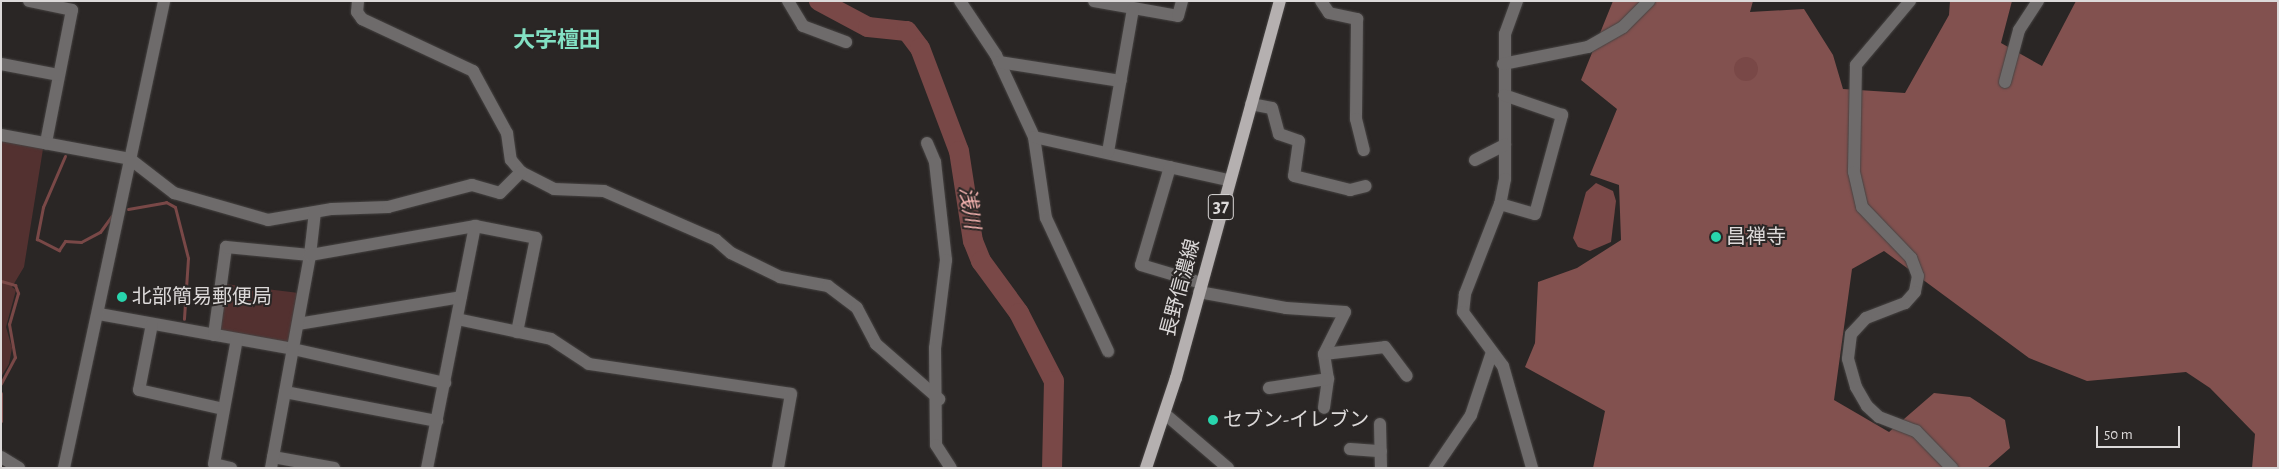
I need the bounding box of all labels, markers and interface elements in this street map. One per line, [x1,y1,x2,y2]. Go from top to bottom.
district label: 大字檀田 [513,28,601,54]
water label: 浅川 [954,185,984,231]
road number: 37 [1207,190,1235,223]
place label: 昌禅寺 [1726,225,1786,249]
marker: 昌禅寺 [1710,231,1722,243]
street label: 長野信濃線 [1156,237,1206,339]
place label: 北部簡易郵便局 [132,285,272,309]
marker: 北部簡易郵便局 [116,291,128,303]
place label: セブン-イレブン [1223,408,1369,432]
marker: セブン-イレブン [1207,414,1219,426]
scale bar [2099,416,2183,448]
text: 50 m [2104,427,2133,442]

